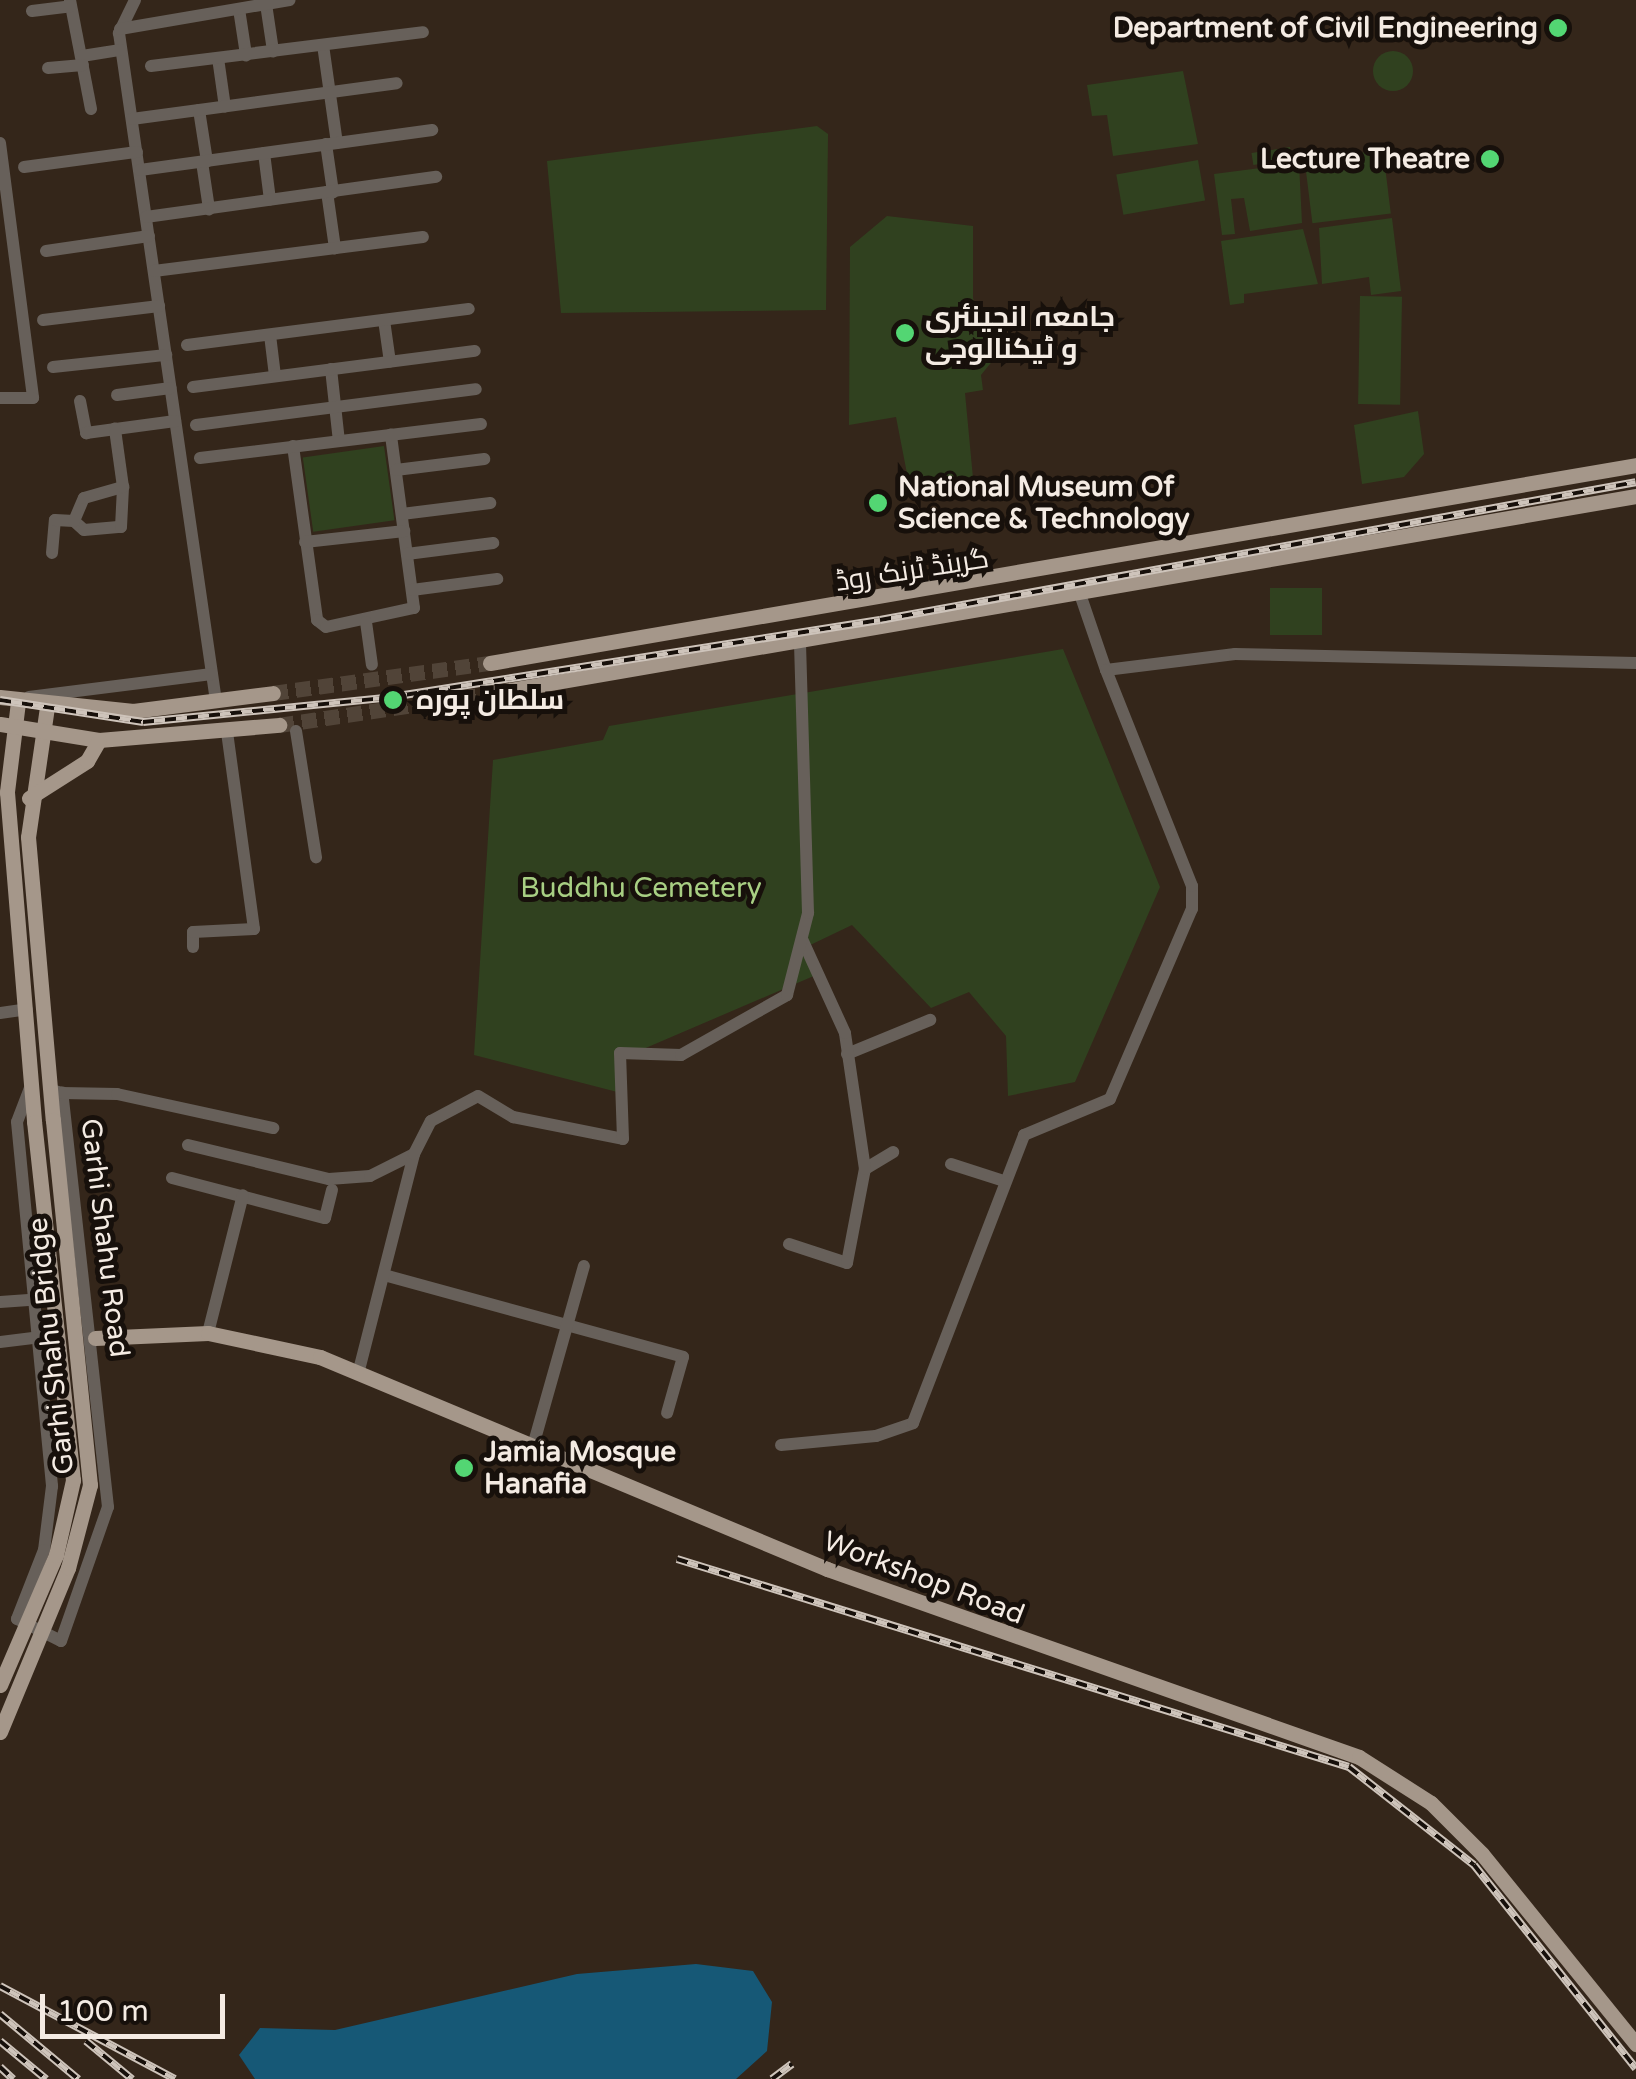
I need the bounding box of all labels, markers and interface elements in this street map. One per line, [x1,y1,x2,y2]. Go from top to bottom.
place label: Department of Civil Engineering [1113,11,1538,45]
marker: Department of Civil Engineering [1547,17,1569,39]
place label: Lecture Theatre [1260,142,1470,176]
marker: Lecture Theatre [1479,148,1501,170]
place label: جامعہ انجینئری و ٹیکنالوجی [925,300,1115,366]
marker: جامعہ انجینئری و ٹیکنالوجی [894,322,916,344]
place label: National Museum Of Science & Technology [898,470,1190,536]
marker: National Museum Of Science & Technology [867,492,889,514]
street label: گرینڈ ٹرنک روڈ [833,541,991,599]
place label: سلطان پورہ [416,683,564,717]
marker: سلطان پورہ [380,687,406,713]
park label: Buddhu Cemetery [520,871,762,905]
street label: Garhi Shahu Road [74,1117,136,1359]
street label: Garhi Shahu Bridge [21,1216,81,1476]
place label: Jamia Mosque Hanafia [484,1435,676,1501]
marker: Jamia Mosque Hanafia [453,1457,475,1479]
street label: Workshop Road [819,1524,1029,1632]
scale bar [45,1974,230,2036]
text: 100 m [57,1993,149,2030]

